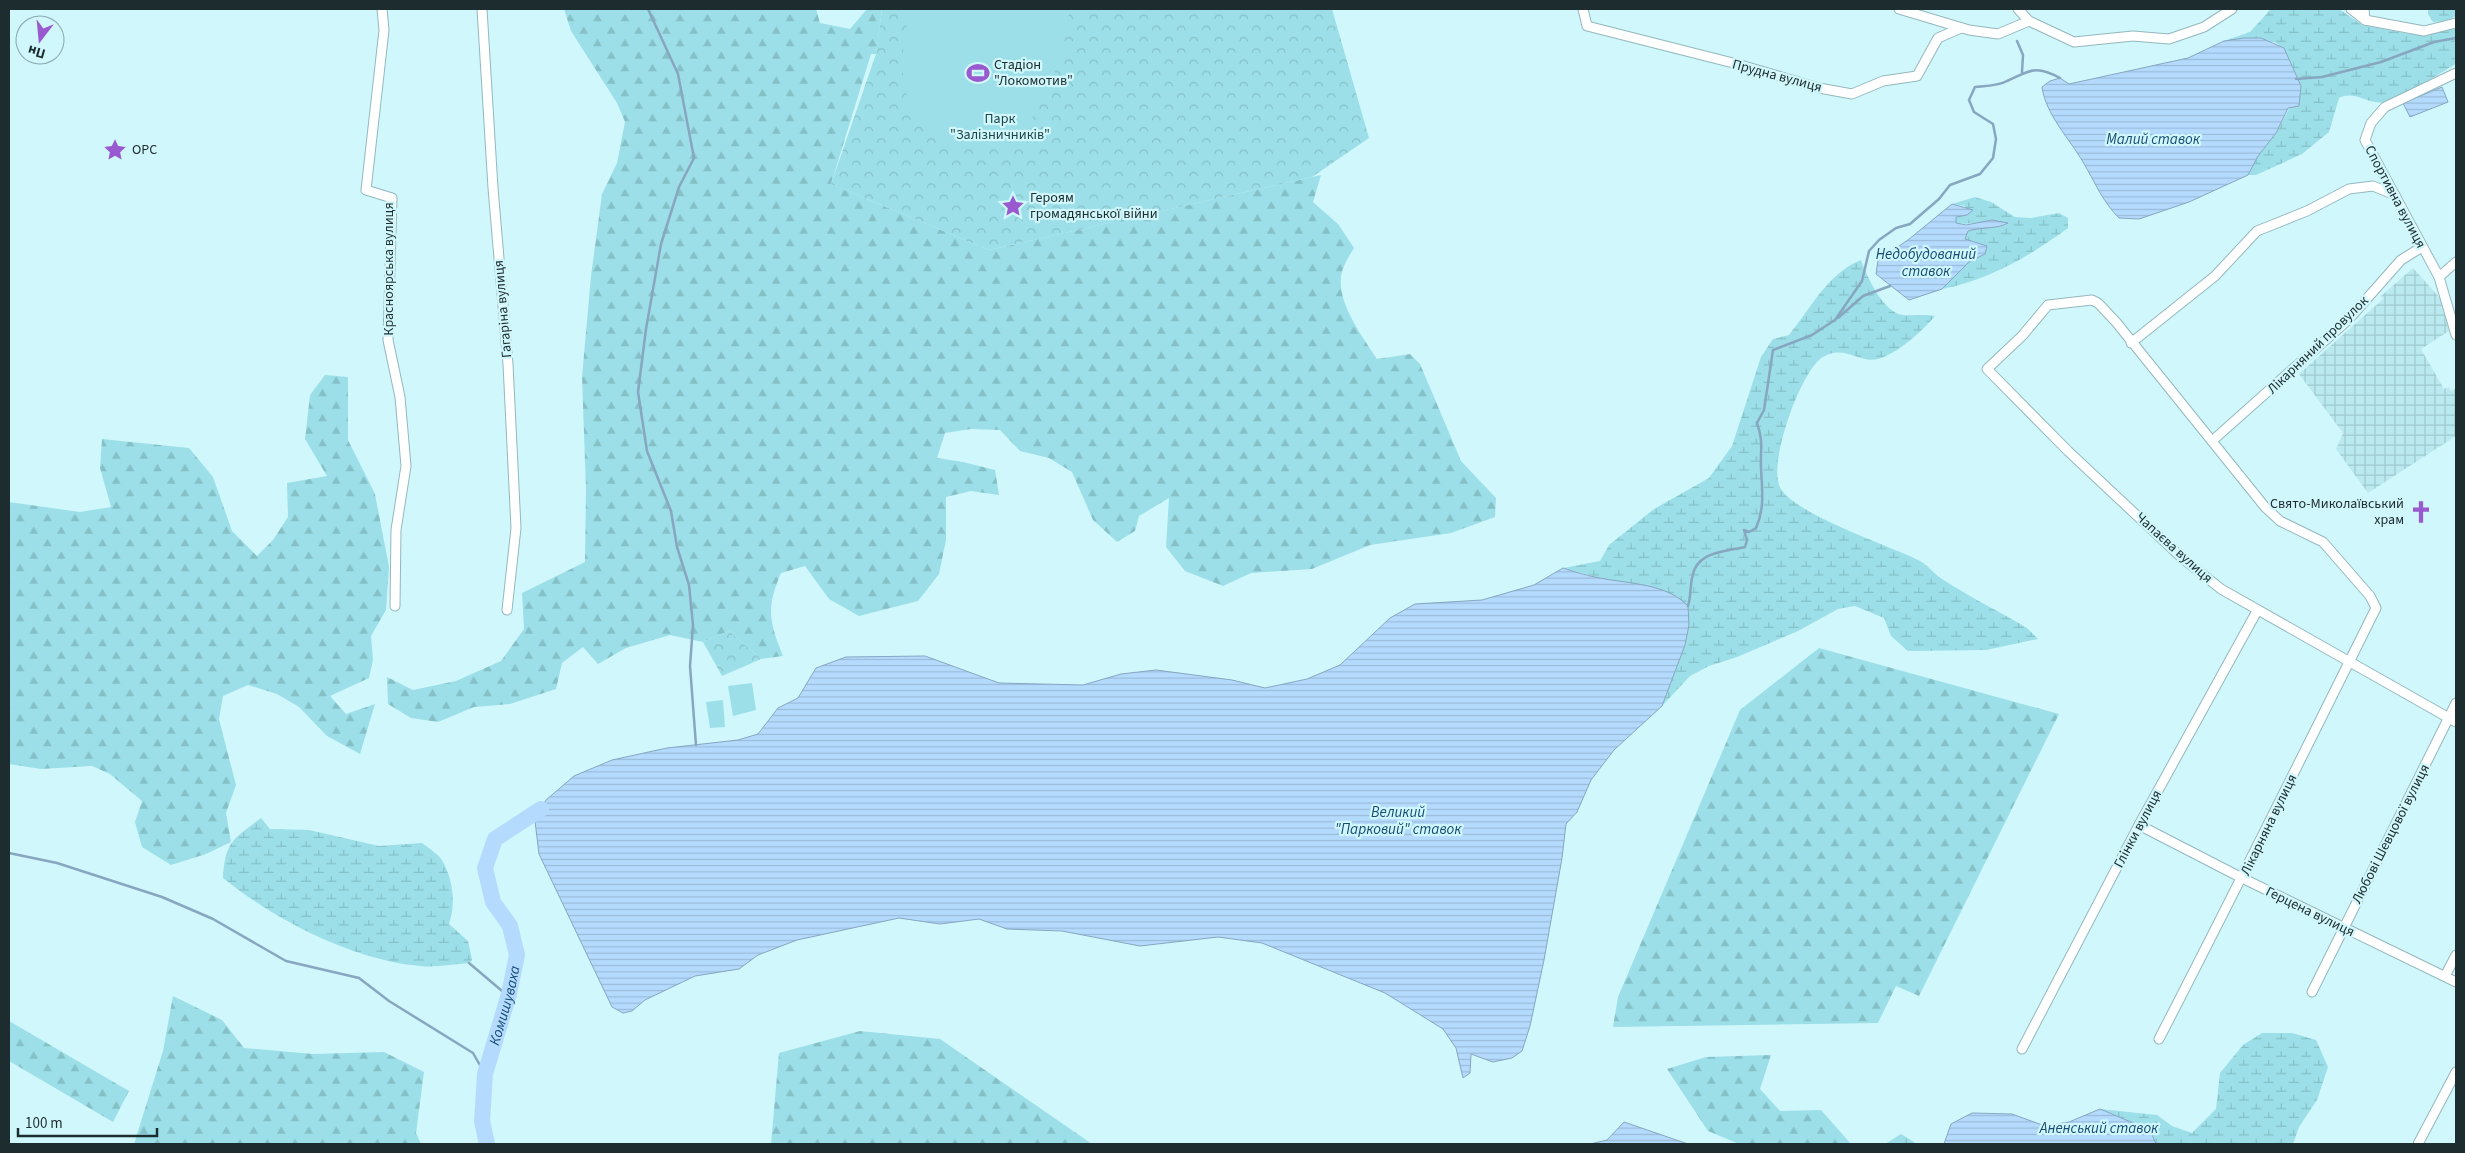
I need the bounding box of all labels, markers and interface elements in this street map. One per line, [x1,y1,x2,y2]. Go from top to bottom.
north arrow [15,15,65,65]
text: Пн [26,40,48,64]
street label: Прудна вулиця [1730,54,1824,98]
place label: Стадіон "Локомотив" [994,55,1073,91]
sports icon: Стадіон "Локомотив" [965,60,991,86]
park label: Парк "Залізничників" [950,109,1050,145]
water label: Малий ставок [2106,129,2201,150]
place icon: ОРС [102,137,128,163]
place label: ОРС [132,140,157,160]
street label: Спортивна вулиця [2359,142,2431,252]
place label: Героям громадянської війни [1030,188,1158,224]
place icon: Героям громадянської війни [1000,193,1026,219]
street label: Красноярська вулиця [379,202,399,336]
water label: Недобудований ставок [1876,244,1976,282]
street label: Гагаріна вулиця [489,259,517,359]
street label: Лікарняний провулок [2263,291,2373,399]
place label: Свято-Миколаївський храм [2270,494,2404,530]
church icon: Свято-Миколаївський храм [2408,499,2434,525]
street label: Чапаєва вулиця [2131,508,2217,588]
street label: Любові Шевцової вулиця [2347,761,2435,907]
street label: Лікарняна вулиця [2236,771,2302,879]
street label: Глінки вулиця [2109,786,2167,872]
water label: Великий "Парковий" ставок [1335,802,1462,840]
street label: Герцена вулиця [2262,882,2358,942]
water label: Комишуваха [484,964,525,1048]
scale bar [18,1106,156,1138]
text: 100 m [25,1113,63,1134]
water label: Аненський ставок [2039,1118,2159,1139]

